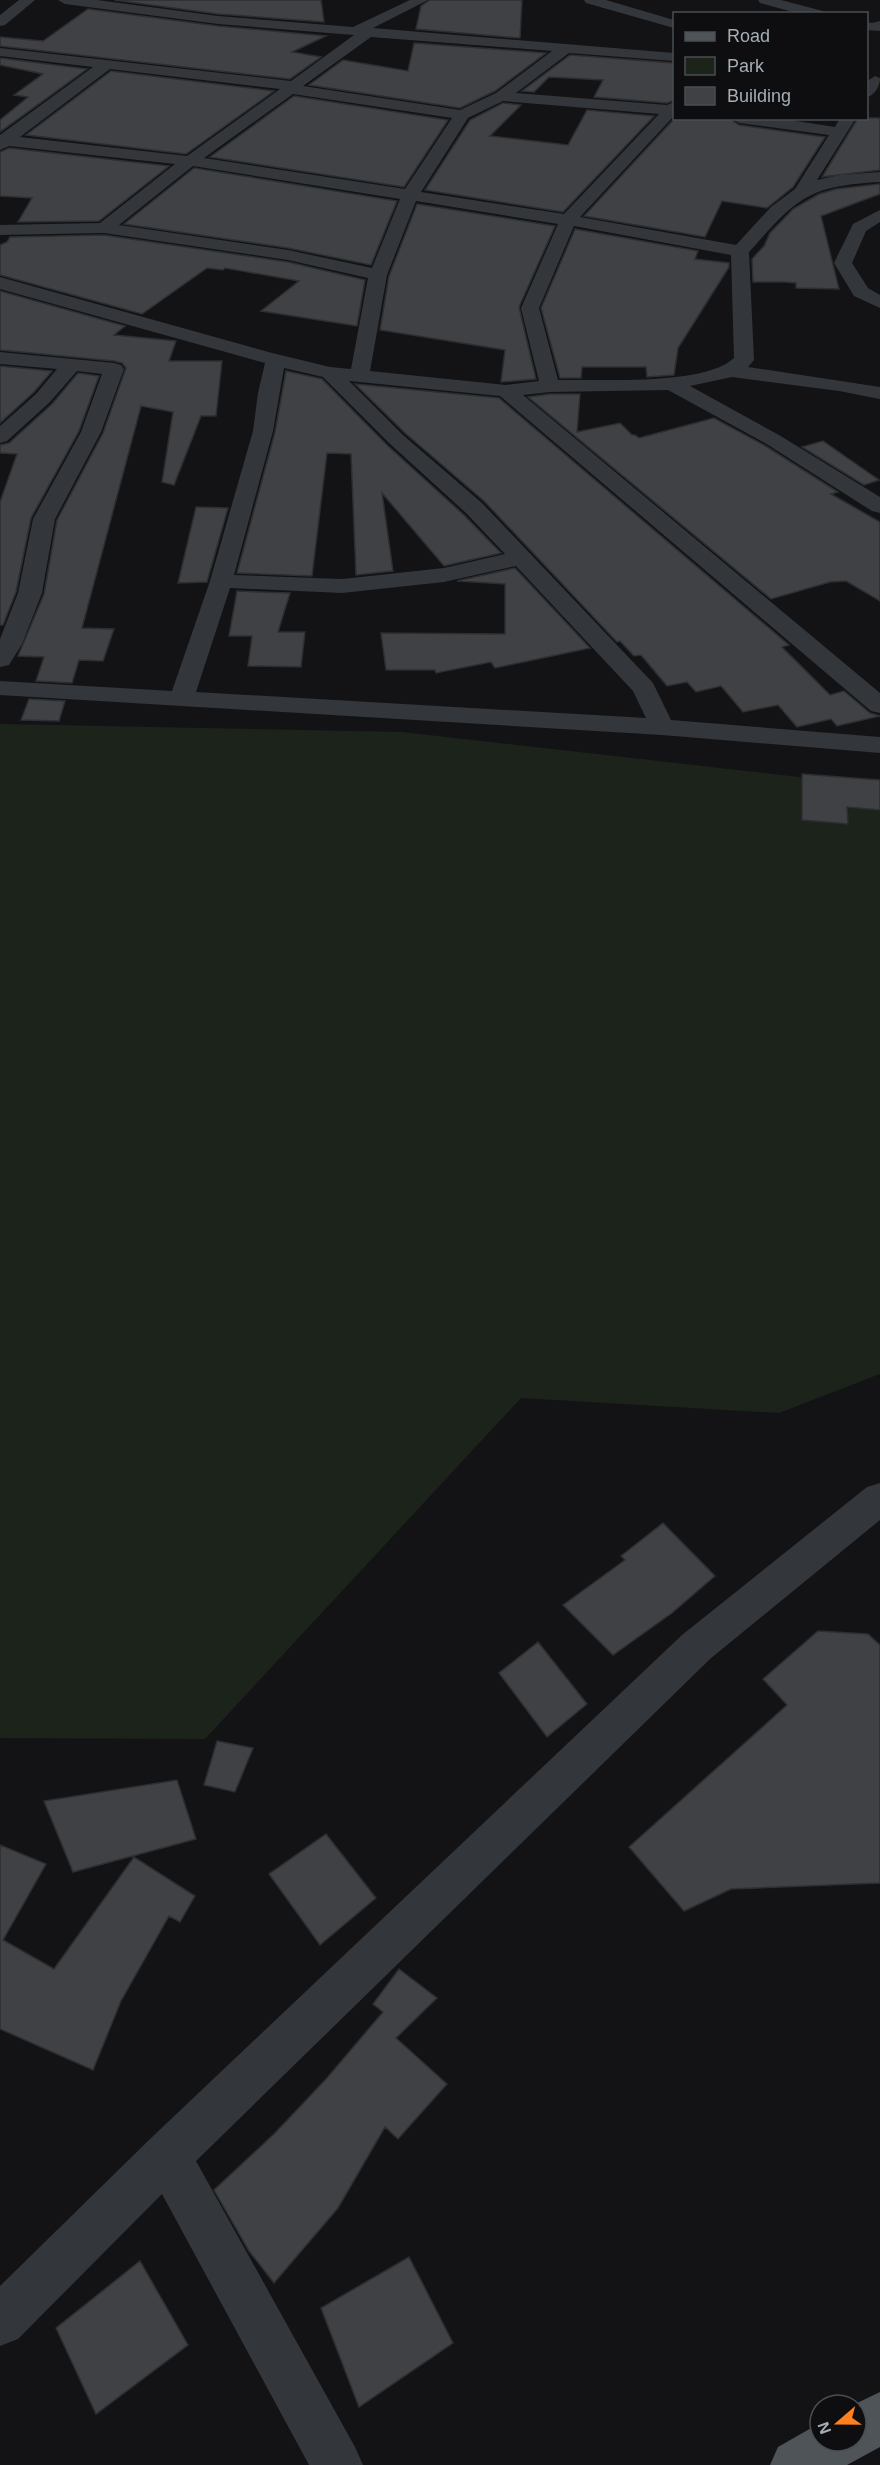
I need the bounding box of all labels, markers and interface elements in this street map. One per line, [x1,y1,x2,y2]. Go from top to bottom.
legend [673,12,868,120]
text: Road [727,26,770,46]
text: Park [727,56,765,76]
text: Building [727,86,791,106]
north arrow [808,2393,868,2453]
text: N [814,2420,834,2436]

